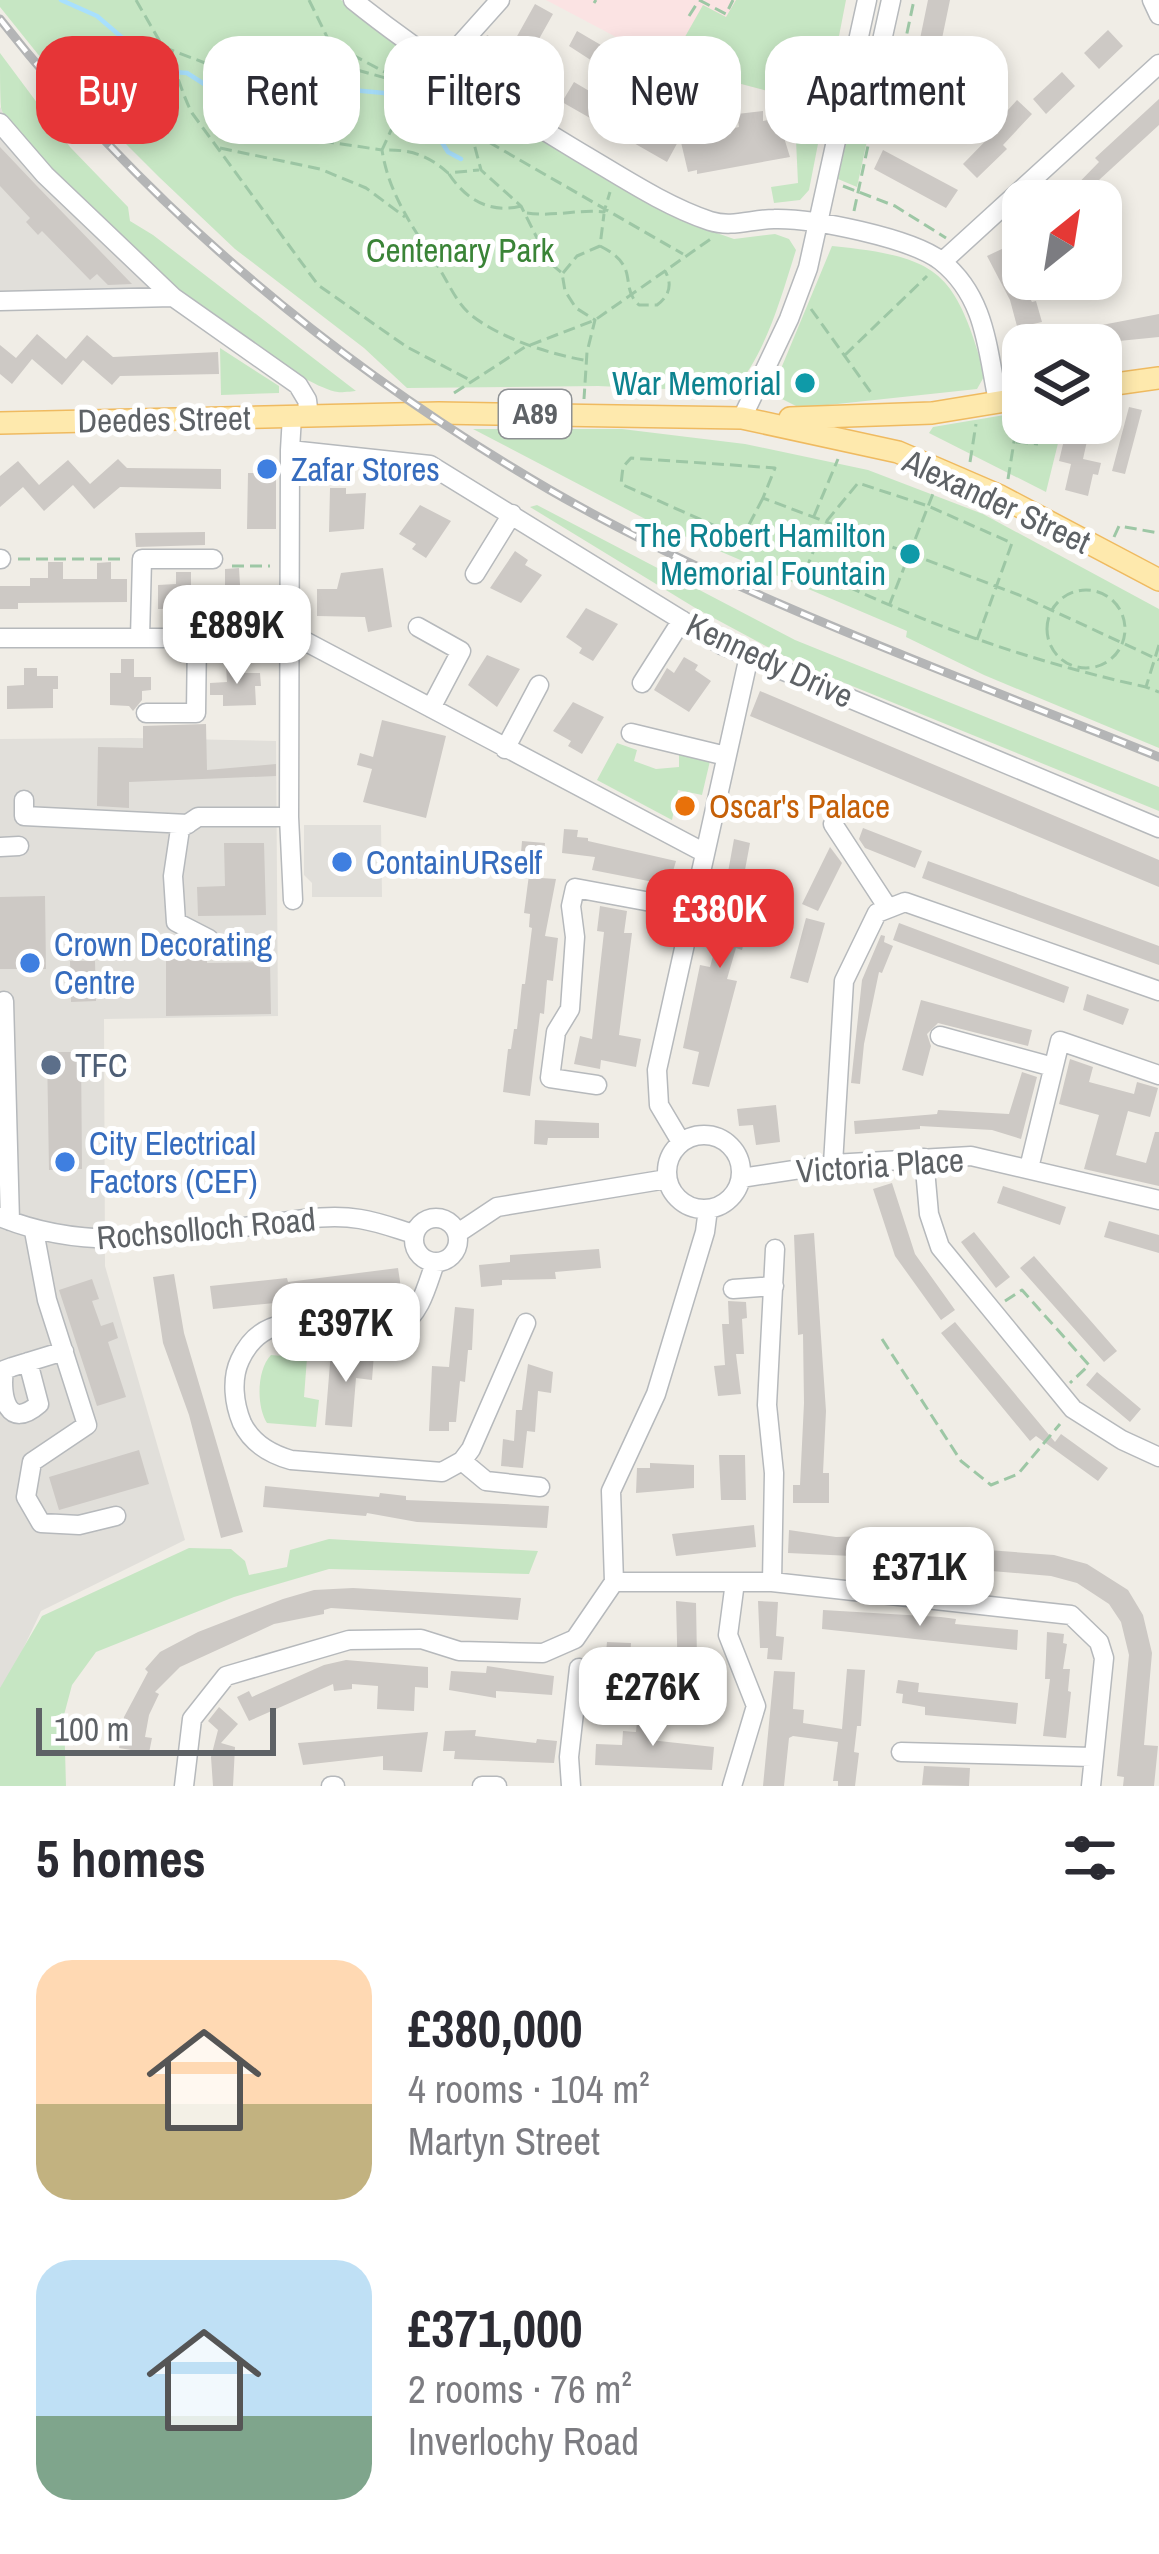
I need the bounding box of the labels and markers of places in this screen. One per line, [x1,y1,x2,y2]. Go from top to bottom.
place label: War Memorial [612,361,781,405]
marker: War Memorial [792,370,818,396]
place label: Zafar Stores [291,447,440,491]
marker: Zafar Stores [254,456,280,482]
place label: The Robert Hamilton Memorial Fountain [635,513,886,595]
marker: The Robert Hamilton Memorial Fountain [897,541,923,567]
pin: £889K [153,585,321,687]
place label: Oscar's Palace [709,784,890,828]
marker: Oscar's Palace [672,793,698,819]
place label: ContainURself [366,840,542,884]
marker: ContainURself [329,849,355,875]
pin: £380K [636,869,804,971]
place label: Crown Decorating Centre [54,922,272,1004]
marker: Crown Decorating Centre [17,950,43,976]
place label: TFC [75,1043,128,1087]
marker: TFC [38,1052,64,1078]
place label: City Electrical Factors (CEF) [89,1121,258,1203]
marker: City Electrical Factors (CEF) [52,1149,78,1175]
pin: £397K [262,1283,430,1385]
pin: £371K [836,1527,1004,1629]
pin: £276K [569,1647,737,1749]

